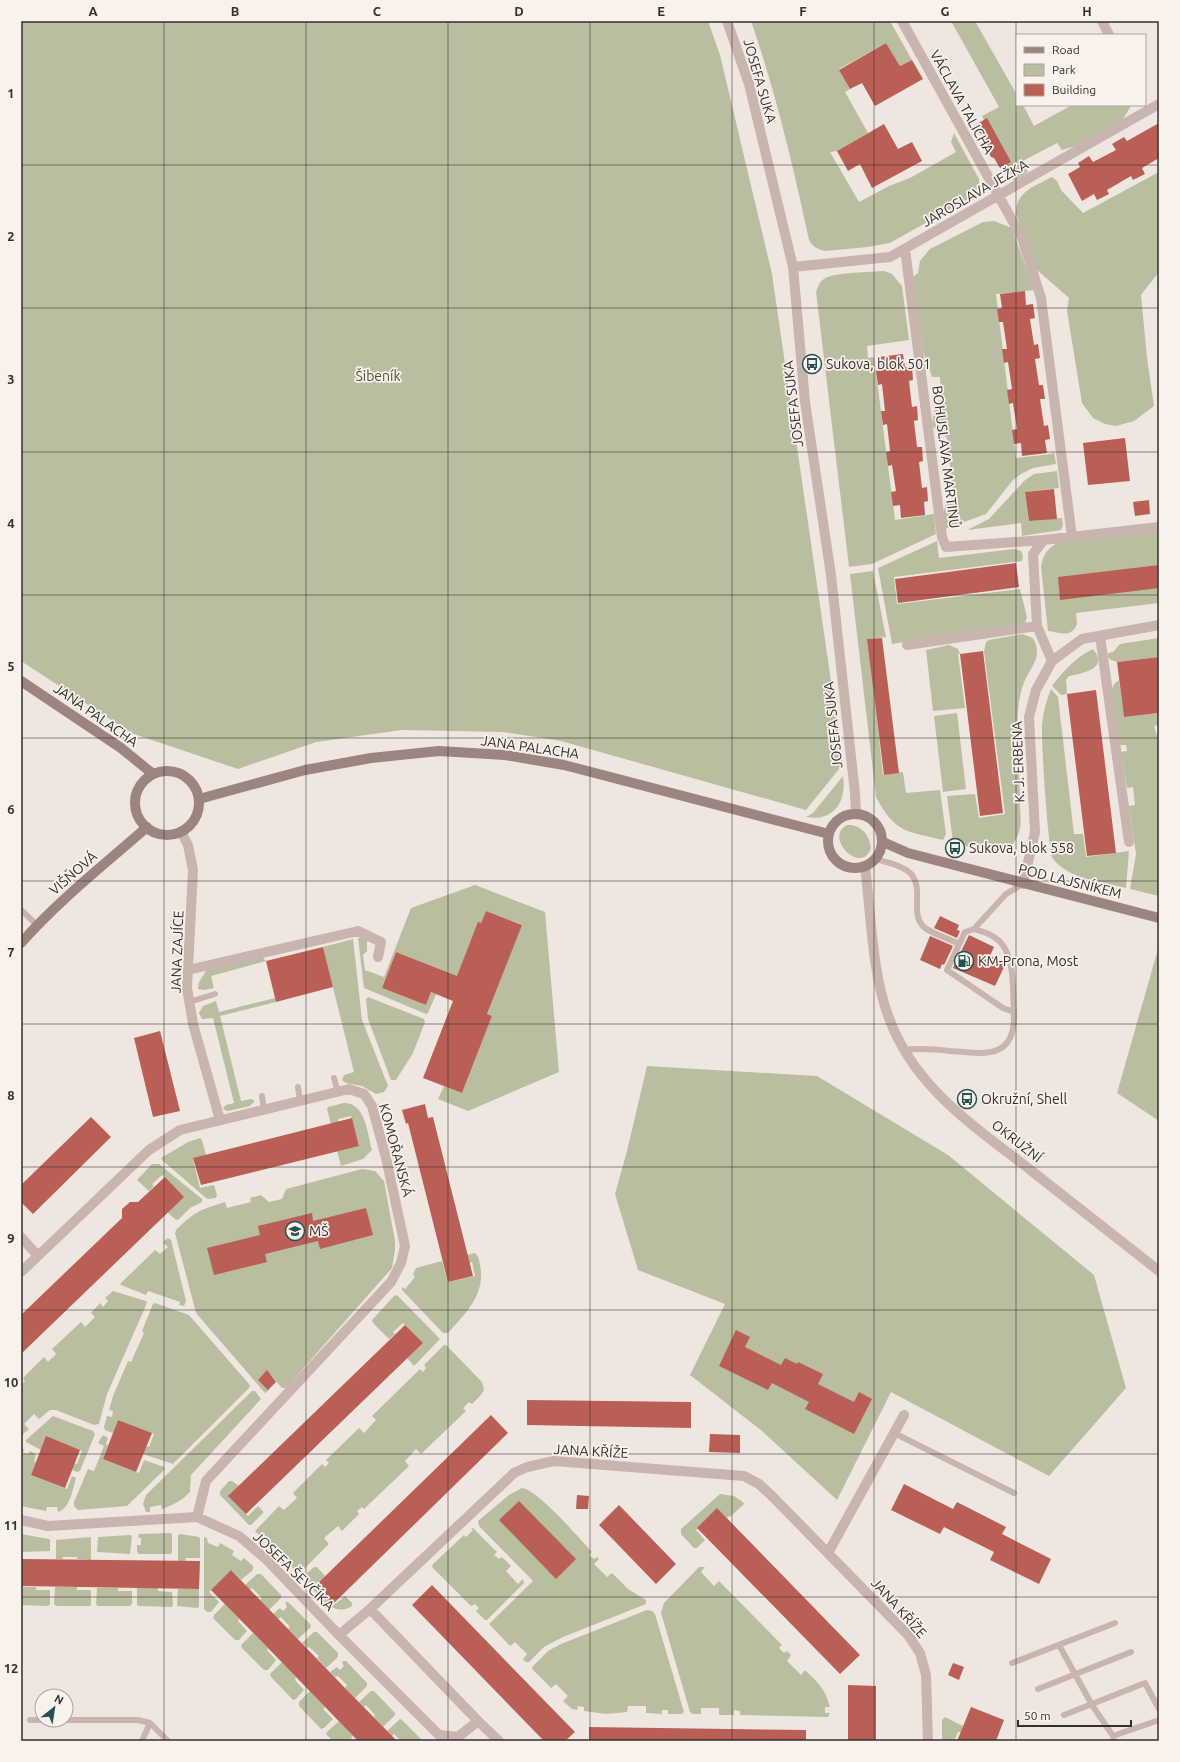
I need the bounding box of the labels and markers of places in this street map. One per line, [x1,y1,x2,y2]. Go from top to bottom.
bus stop icon: Sukova, blok 501 [801,353,823,375]
place label: Sukova, blok 501 [826,356,931,372]
bus stop icon: Sukova, blok 558 [944,837,966,859]
place label: Sukova, blok 558 [969,840,1074,856]
fuel station icon: KM-Prona, Most [953,950,975,972]
place label: KM-Prona, Most [978,953,1079,969]
bus stop icon: Okružní, Shell [956,1088,978,1110]
place label: Okružní, Shell [981,1091,1067,1107]
school or university icon: MŠ [284,1220,306,1242]
place label: MŠ [309,1222,329,1239]

